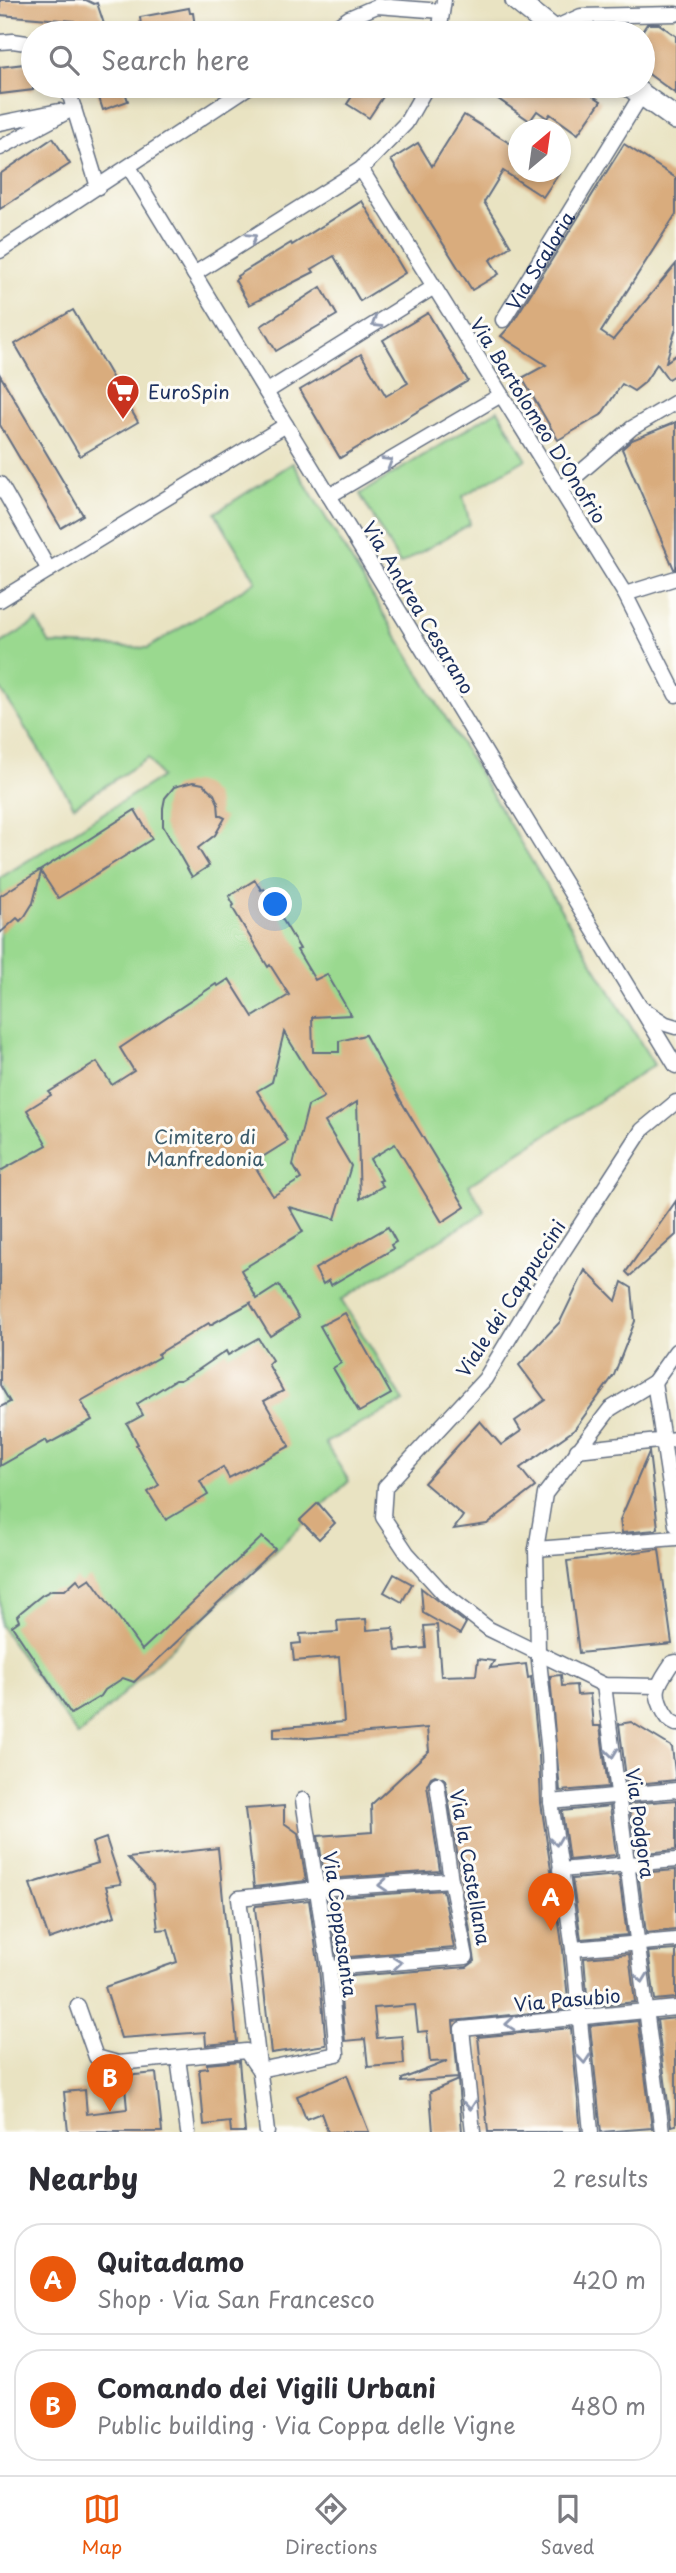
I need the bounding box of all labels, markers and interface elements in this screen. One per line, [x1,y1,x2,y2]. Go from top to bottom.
search box [21,21,655,98]
text: Search here [101,40,250,79]
icon: search [45,41,83,79]
north arrow [508,119,571,182]
street label: Via Scaloria [498,205,581,315]
one-way arrow [244,233,257,246]
street label: Via Bartolomeo D'Onofrio [464,312,614,528]
one-way arrow [371,314,384,327]
supermarket icon: EuroSpin [104,372,142,421]
place label: EuroSpin [148,377,230,405]
one-way arrow [380,457,393,470]
street label: Via Andrea Cesarano [356,515,482,699]
your location [258,887,292,921]
park label: Cimitero di Manfredonia [146,1122,264,1172]
street label: Viale dei Cappuccini [448,1214,572,1382]
one-way arrow [605,1747,620,1759]
street label: Via Podgora [619,1766,663,1880]
street label: Via la Castellana [444,1787,498,1947]
one-way arrow [549,1835,564,1847]
street label: Via Coppasanta [317,1849,365,1999]
pin: A [528,1873,574,1931]
one-way arrow [377,1877,388,1892]
one-way arrow [392,1956,403,1971]
one-way arrow [634,1972,649,1984]
street label: Via Pasubio [513,1980,621,2018]
one-way arrow [505,2016,516,2031]
pin: B [87,2054,133,2112]
one-way arrow [576,2054,591,2065]
one-way arrow [463,2099,478,2110]
text: Nearby [28,2155,138,2200]
text: 2 results [552,2160,648,2195]
text: Quitadamo [97,2242,244,2281]
text: A [44,2262,62,2297]
text: 420 m [572,2262,646,2297]
text: Shop · Via San Francesco [97,2281,375,2316]
text: Comando dei Vigili Urbani [97,2368,436,2407]
text: B [45,2388,61,2423]
text: 480 m [571,2388,646,2423]
text: Public building · Via Coppa delle Vigne [97,2407,516,2442]
tab: Map [82,2490,122,2560]
tab: Directions [285,2490,378,2560]
tab: Saved [541,2490,594,2560]

